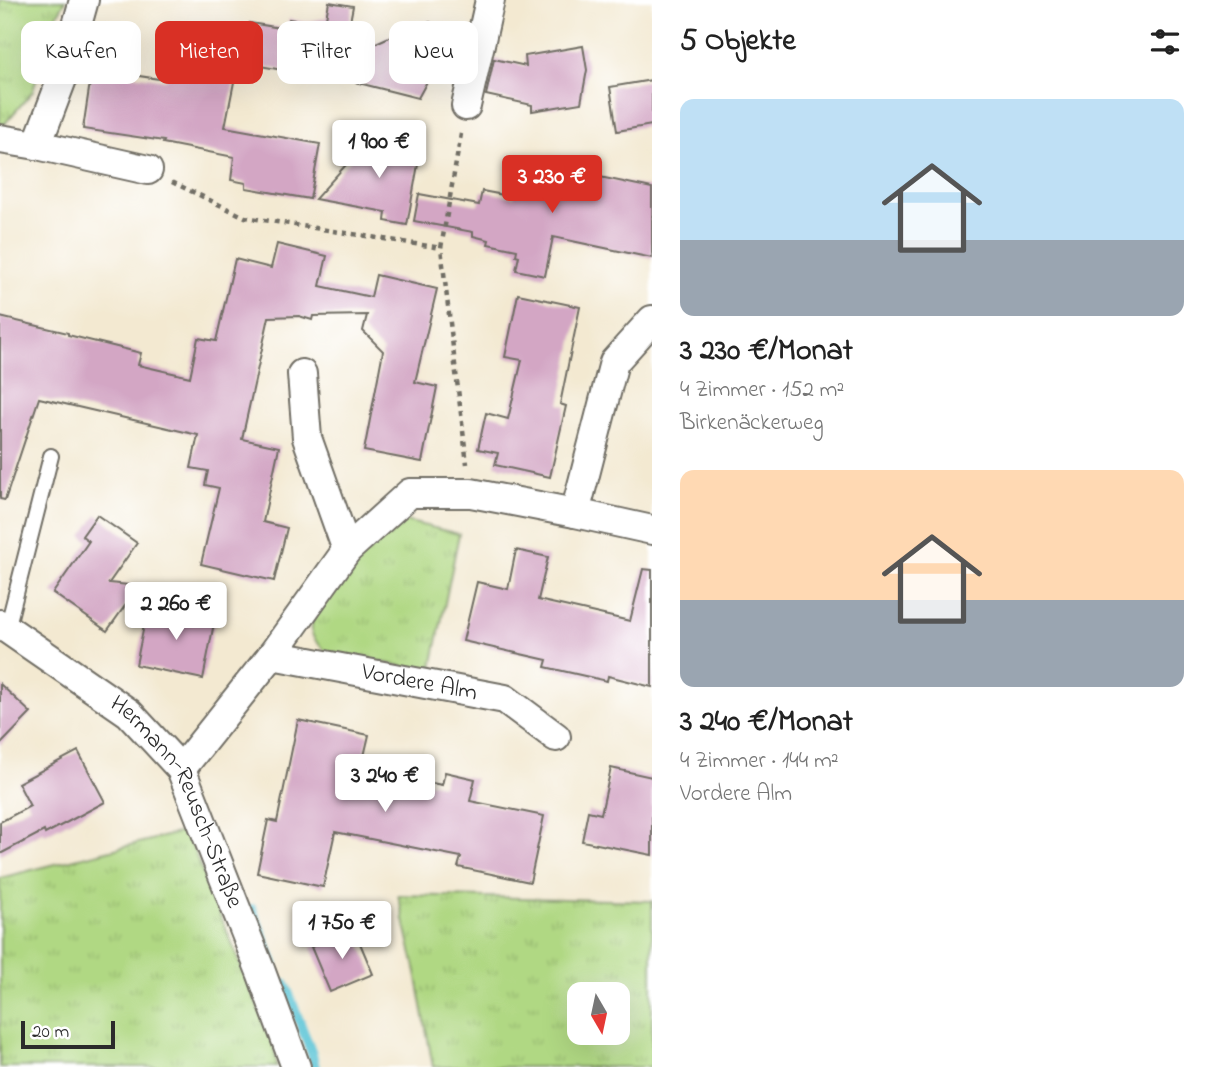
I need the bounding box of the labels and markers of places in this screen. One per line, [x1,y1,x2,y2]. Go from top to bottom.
pin: 1 900 € [314,120,444,180]
pin: 3 230 € [487,156,617,215]
pin: 2 260 € [111,582,241,642]
pin: 3 240 € [320,754,450,814]
pin: 1 750 € [277,902,407,961]

